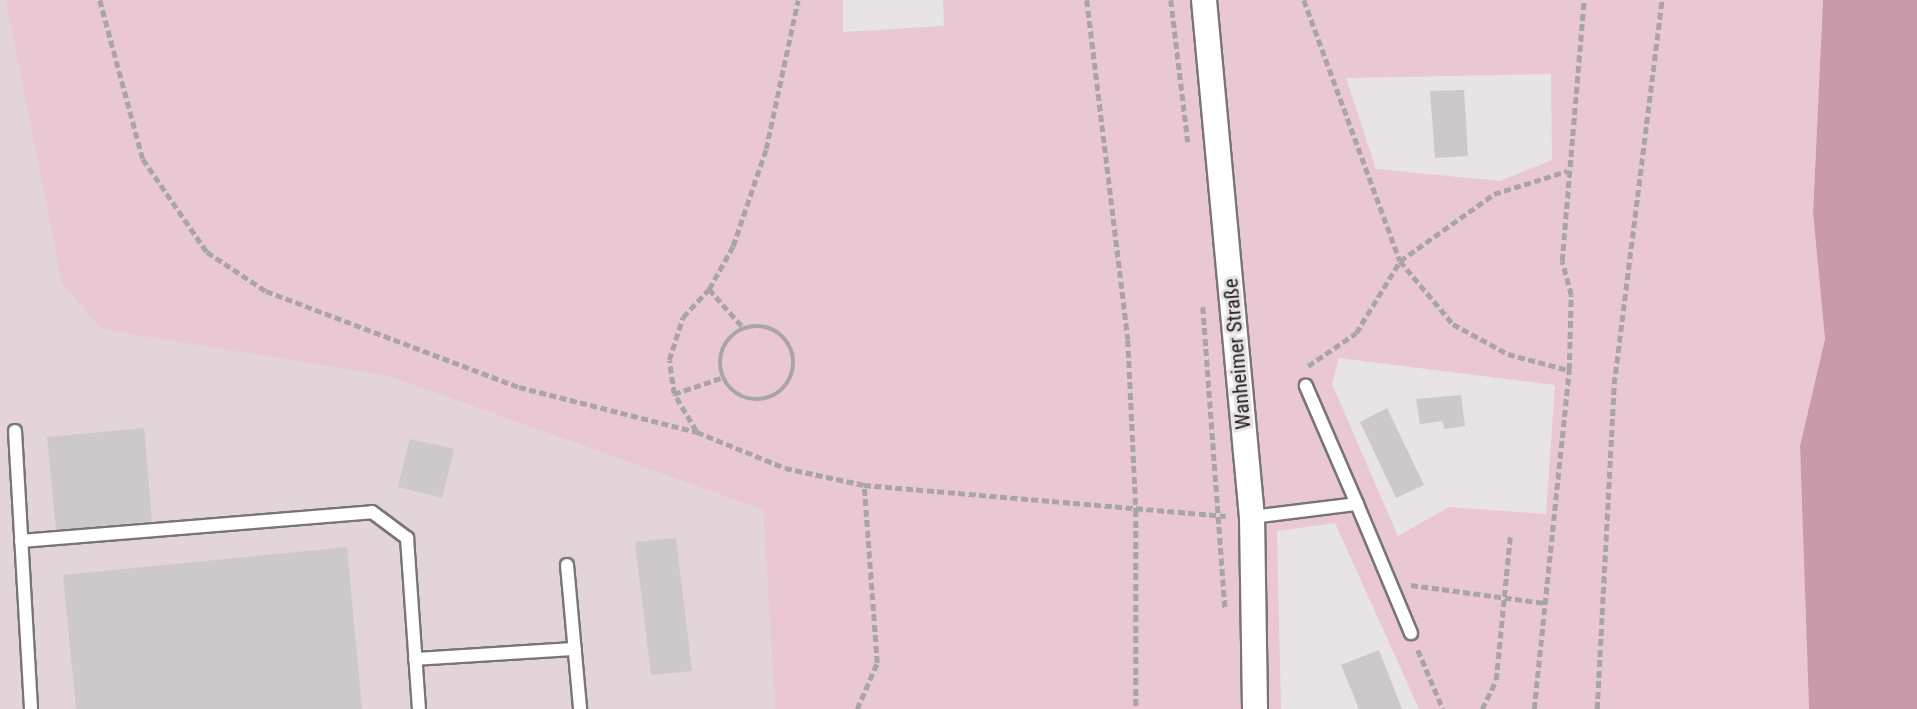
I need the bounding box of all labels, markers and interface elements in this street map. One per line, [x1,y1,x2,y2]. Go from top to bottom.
street label: Wanheimer Straße [1218,277,1256,431]

